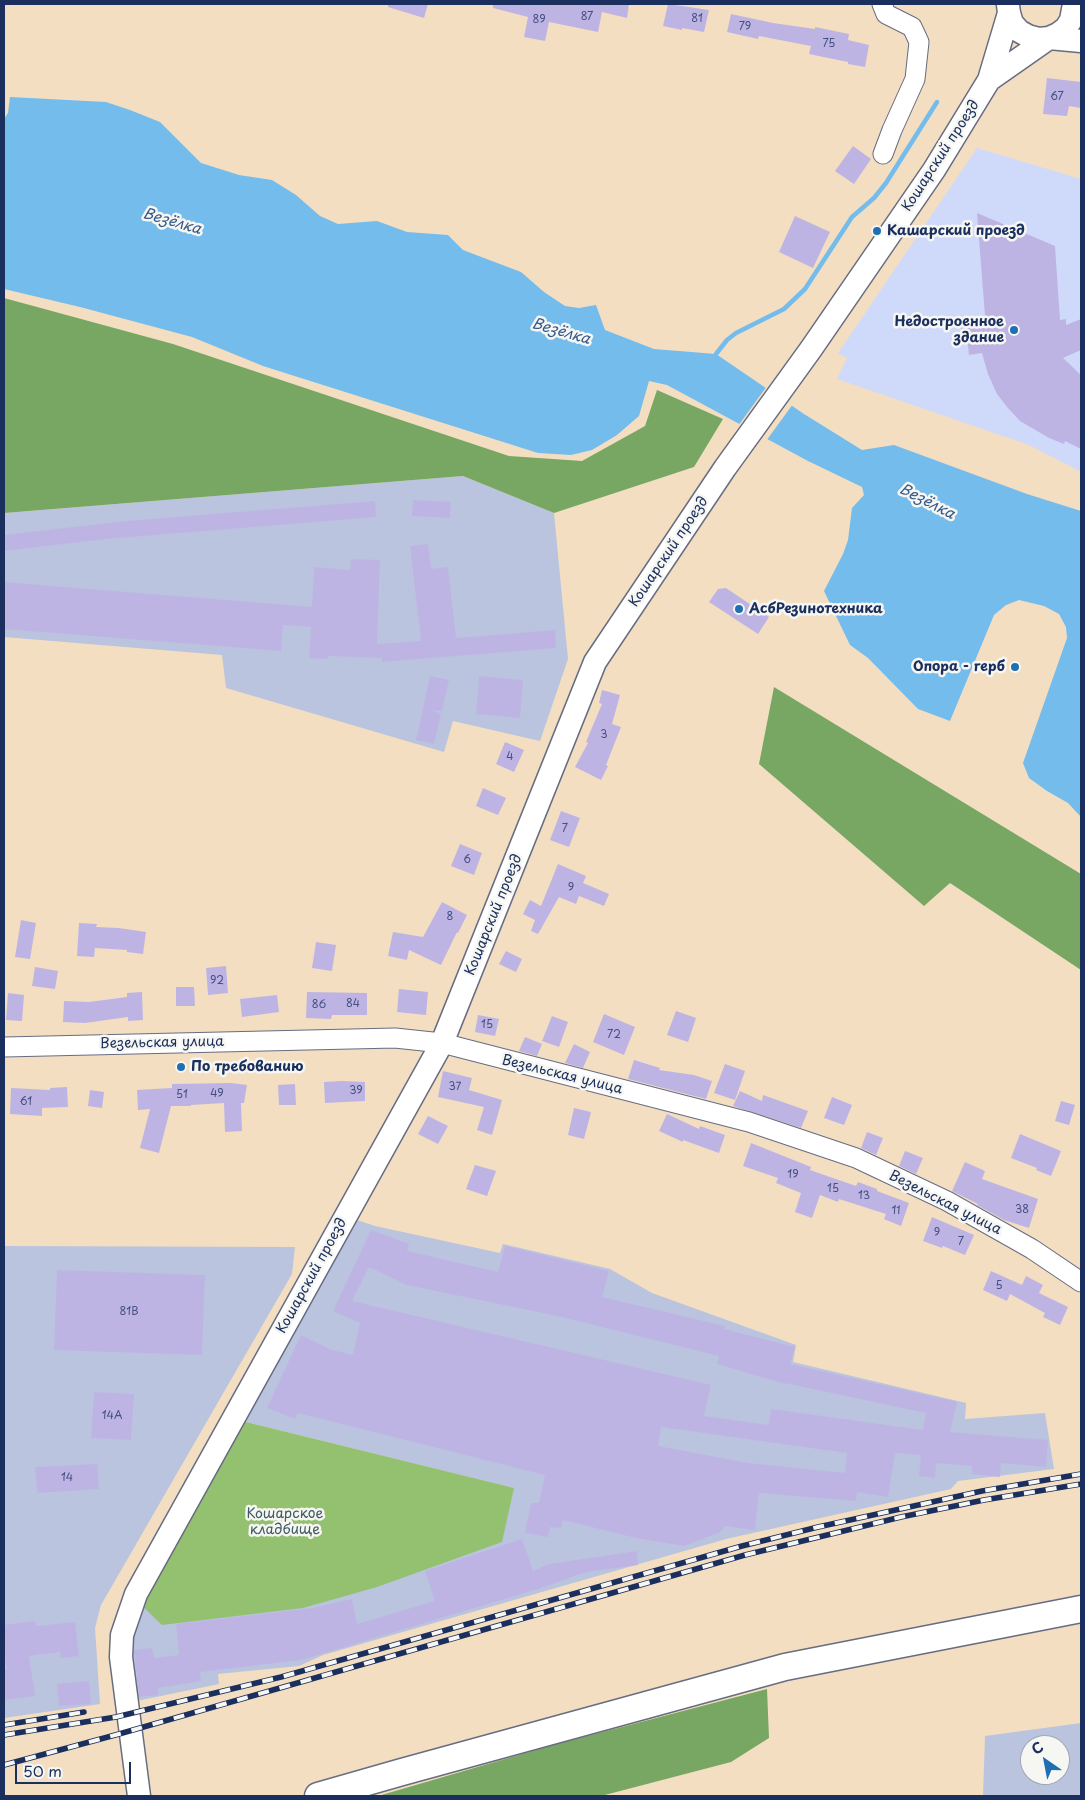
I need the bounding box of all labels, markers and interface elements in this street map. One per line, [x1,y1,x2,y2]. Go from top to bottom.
house number: 87 [581,10,593,24]
house number: 81 [691,12,703,26]
house number: 89 [532,13,546,27]
house number: 79 [739,20,751,34]
house number: 75 [823,37,835,51]
house number: 67 [1050,90,1064,104]
street label: Кошарский проезд [899,97,983,215]
water label: Везёлка [141,205,203,239]
place label: Кашарский проезд [887,223,1025,239]
marker: Кашарский проезд [871,225,883,237]
place label: Недостроенное здание [894,314,1004,347]
water label: Везёлка [530,315,592,349]
marker: Недостроенное здание [1008,324,1020,336]
water label: Везёлка [896,480,958,524]
street label: Кошарский проезд [626,494,712,610]
place label: АсбРезинотехника [749,601,883,617]
marker: АсбРезинотехника [733,603,745,615]
place label: Опора - герб [913,659,1005,675]
marker: Опора - герб [1009,661,1021,673]
house number: 3 [600,728,608,742]
house number: 4 [506,750,514,764]
house number: 7 [562,822,568,836]
street label: Кошарский проезд [462,852,526,978]
house number: 6 [463,853,471,867]
house number: 9 [568,881,574,895]
house number: 8 [447,910,453,924]
house number: 92 [210,974,224,988]
house number: 84 [346,997,360,1011]
house number: 86 [312,998,326,1012]
house number: 15 [481,1018,493,1032]
house number: 72 [607,1028,621,1042]
street label: Везельская улица [100,1034,224,1052]
street label: Везельская улица [500,1052,624,1098]
place label: По требованию [191,1059,303,1075]
marker: По требованию [175,1061,187,1073]
house number: 37 [449,1080,461,1094]
house number: 39 [349,1084,363,1098]
house number: 49 [210,1087,224,1101]
house number: 51 [176,1088,188,1102]
house number: 61 [20,1095,32,1109]
street label: Везельская улица [886,1167,1004,1239]
house number: 19 [787,1168,799,1182]
house number: 15 [827,1182,839,1196]
house number: 13 [858,1189,870,1203]
house number: 38 [1015,1203,1029,1217]
house number: 11 [891,1204,901,1218]
street label: Кошарский проезд [273,1215,351,1337]
house number: 9 [934,1226,940,1240]
house number: 7 [958,1235,964,1249]
house number: 5 [995,1279,1003,1293]
house number: 81В [120,1305,138,1319]
house number: 14А [102,1409,122,1423]
house number: 14 [61,1471,73,1485]
park label: Кошарское кладбище [247,1506,323,1538]
north arrow [1020,1735,1070,1785]
text: С [1027,1736,1047,1760]
scale bar [18,1752,134,1784]
text: 50 m [23,1759,62,1782]

